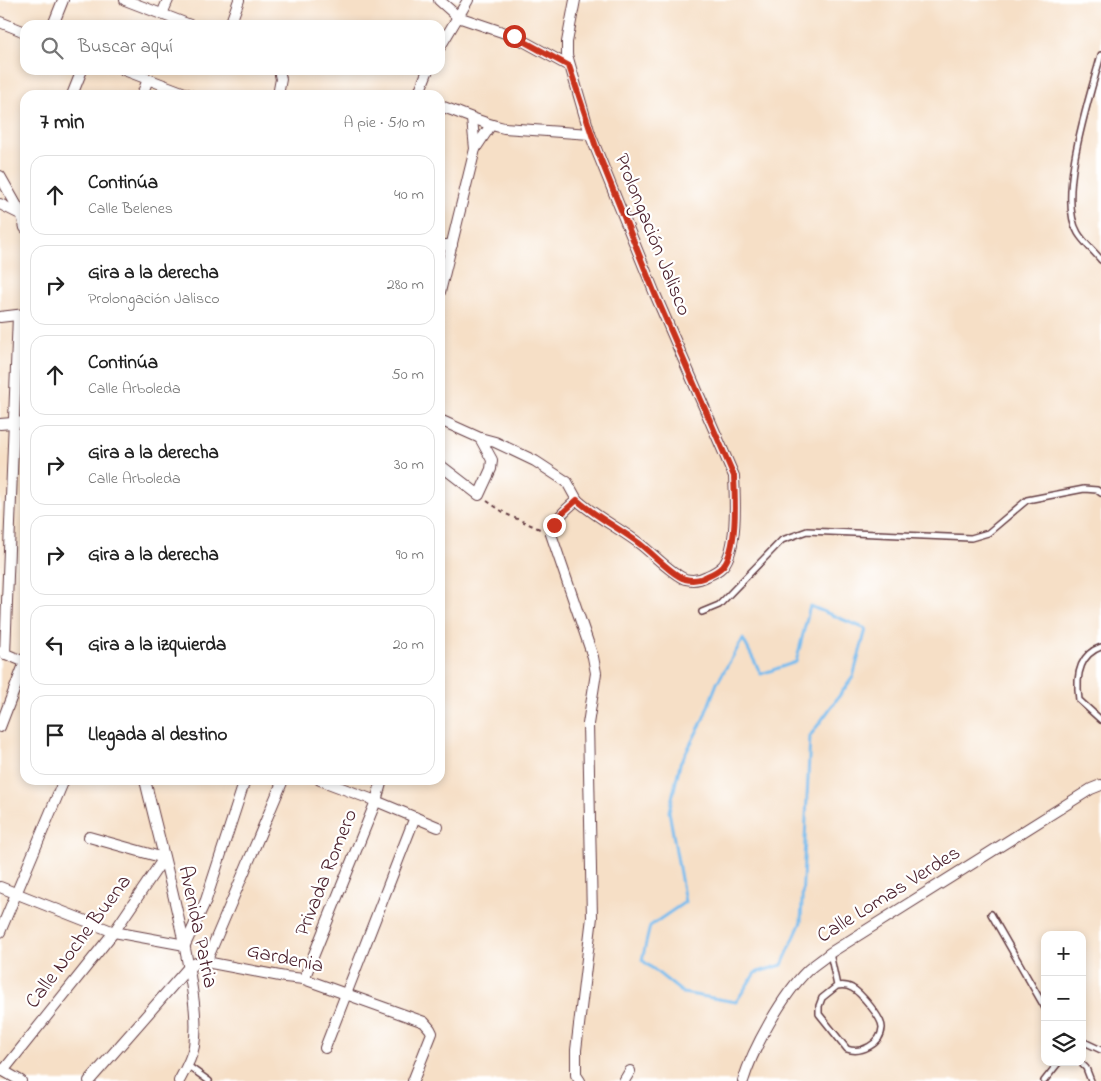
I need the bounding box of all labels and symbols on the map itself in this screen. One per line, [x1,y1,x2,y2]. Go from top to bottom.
route start [503,25,526,48]
street label: Prolongación Jalisco [604,149,698,322]
route end [543,514,566,537]
street label: Privada Romero [288,805,366,941]
street label: Calle Lomas Verdes [811,839,967,951]
street label: Avenida Patria [169,863,225,991]
street label: Calle Noche Buena [19,869,139,1015]
street label: Gardenia [244,936,326,982]

